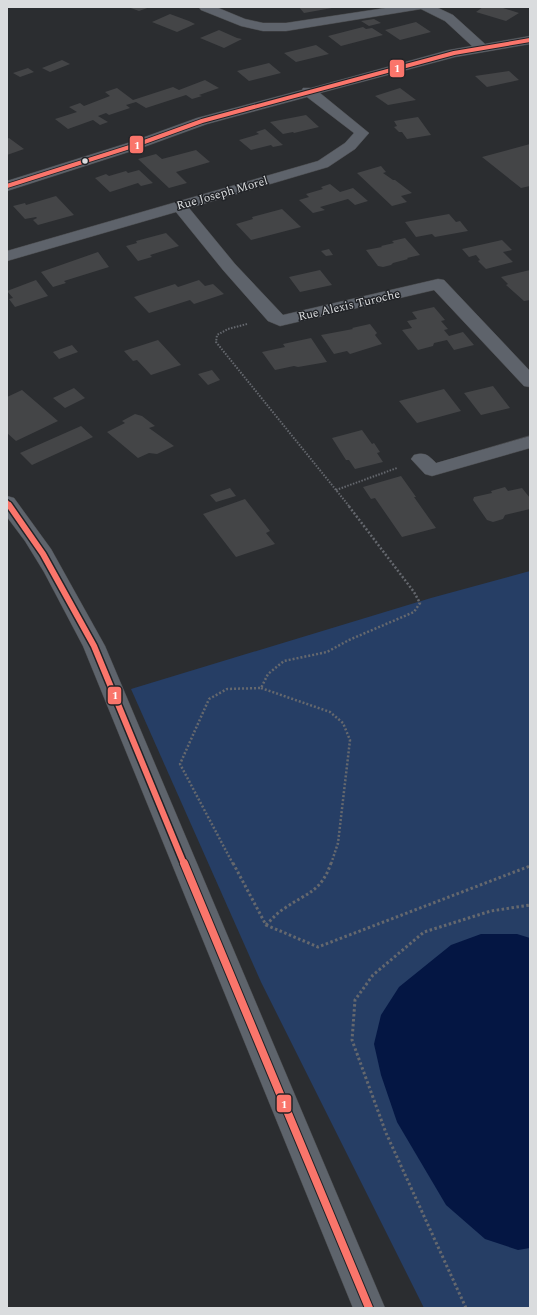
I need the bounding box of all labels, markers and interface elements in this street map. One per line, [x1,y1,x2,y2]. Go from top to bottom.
line badge: 1 [389,59,405,78]
text: 1 [394,60,400,77]
line badge: 1 [129,135,144,154]
text: 1 [134,137,140,154]
unlabelled marker [80,156,90,166]
street label: Rue Joseph Morel [174,171,270,216]
street label: Rue Alexis Turoche [296,284,402,326]
line badge: 1 [107,686,122,705]
text: 1 [112,687,118,704]
line badge: 1 [276,1094,292,1113]
text: 1 [281,1096,287,1113]

